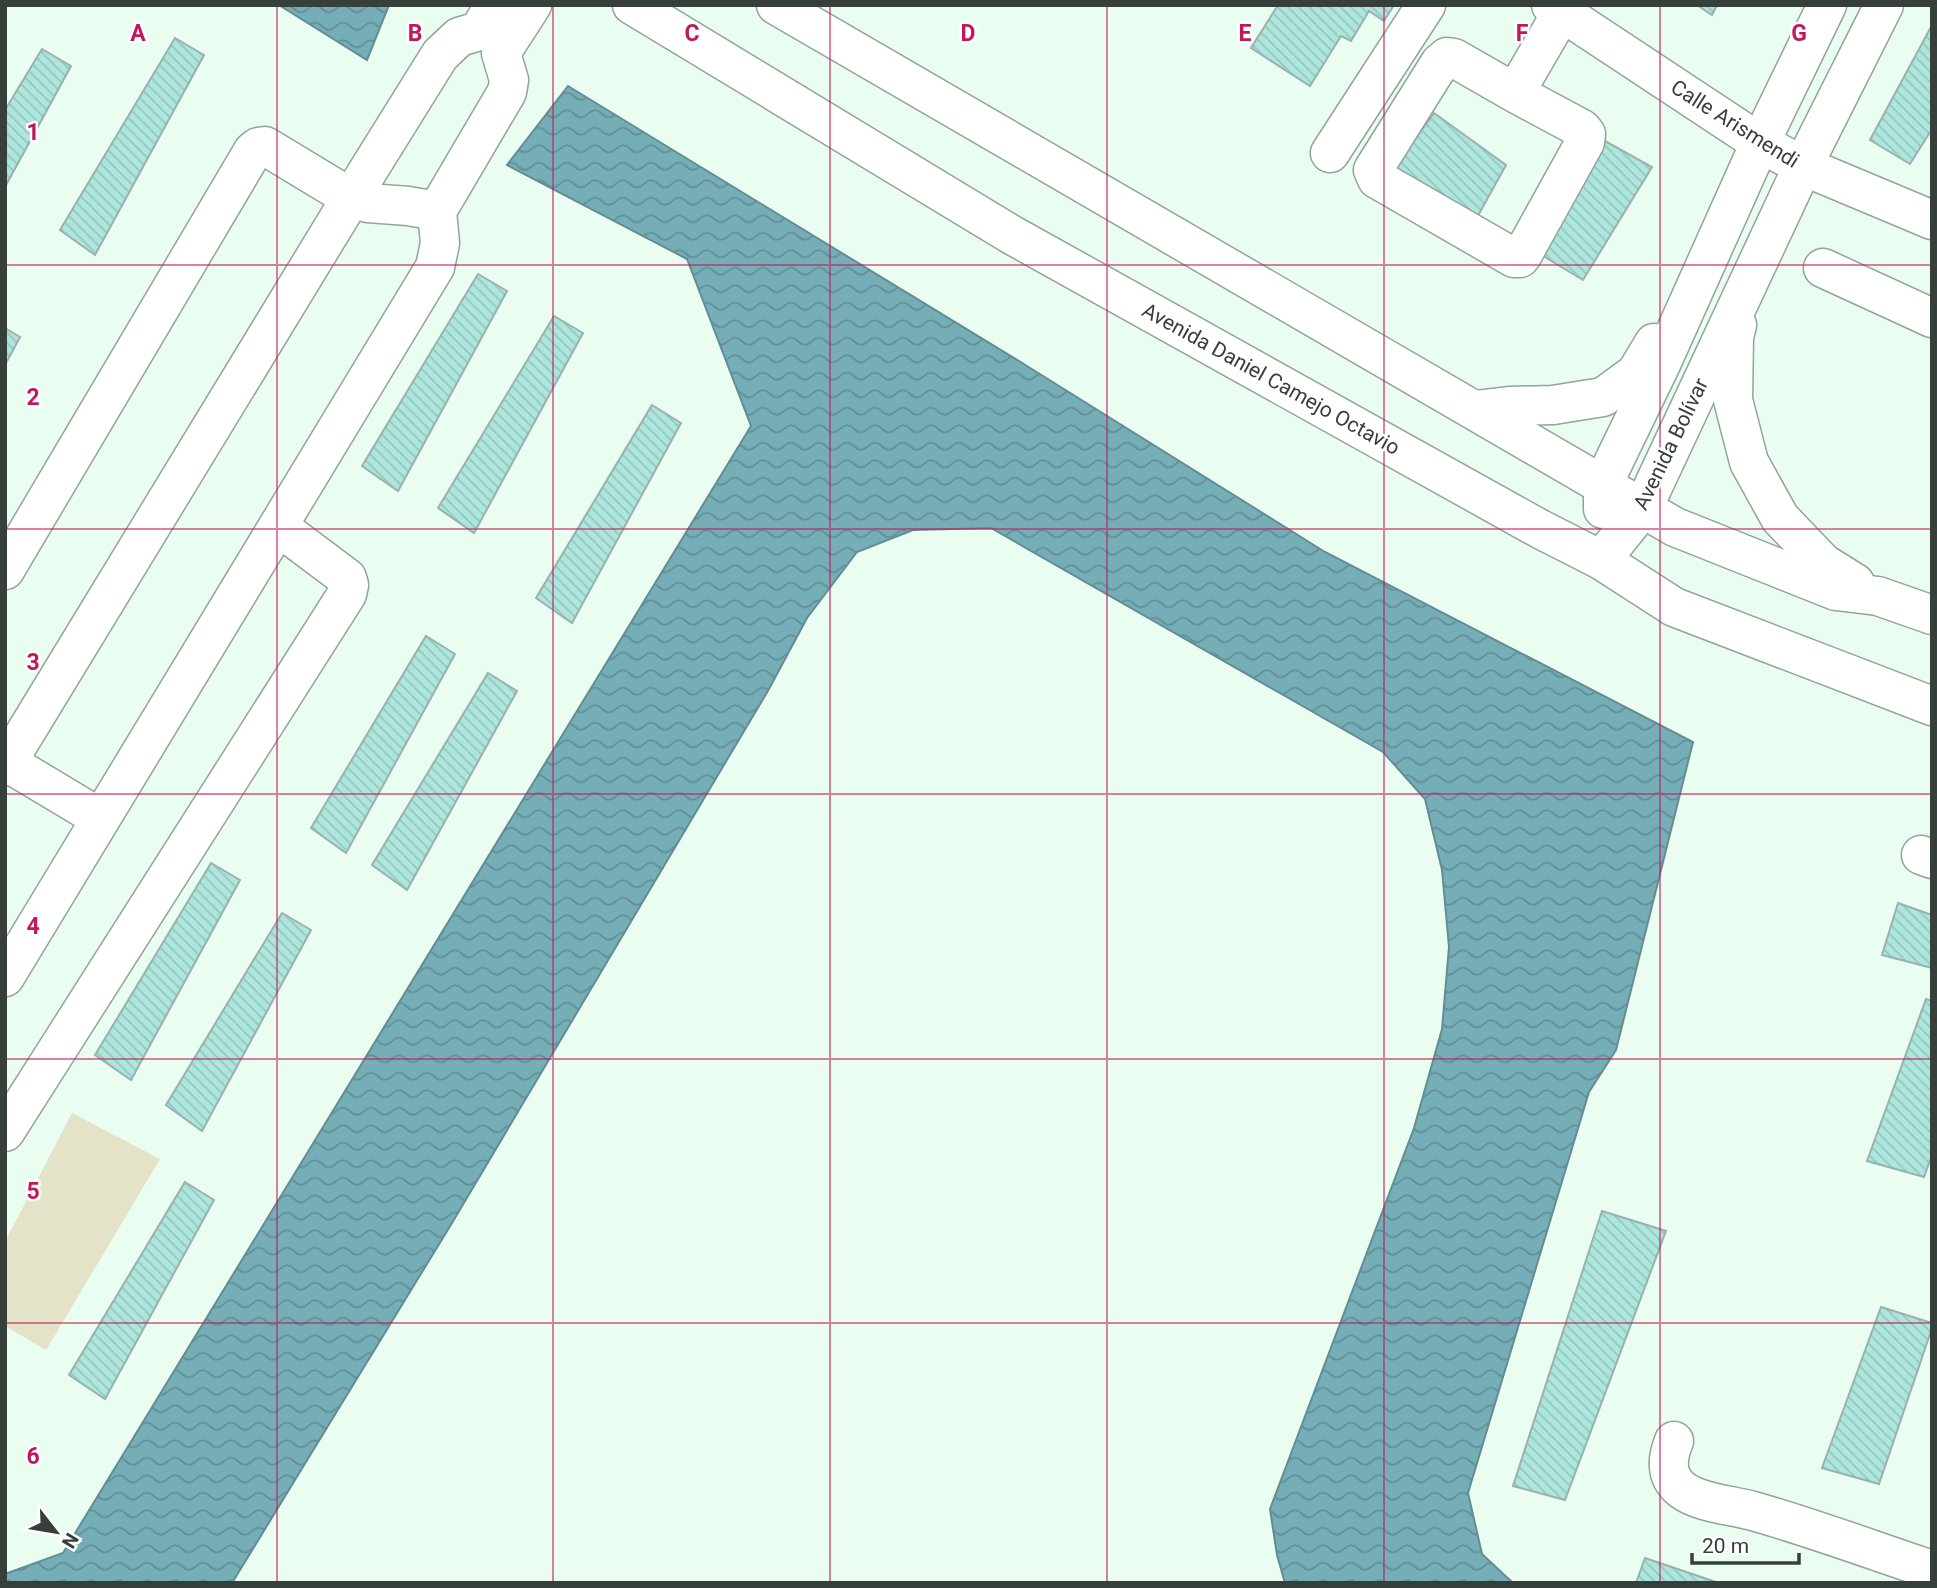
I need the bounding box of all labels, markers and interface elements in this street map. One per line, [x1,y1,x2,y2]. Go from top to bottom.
text: A [130,20,146,47]
text: B [408,20,422,47]
text: C [684,20,700,47]
text: D [961,20,975,47]
text: E [1239,20,1252,47]
text: F [1516,20,1529,47]
text: G [1791,20,1807,47]
street label: Calle Arismendi [1667,75,1803,173]
text: 1 [26,119,40,146]
street label: Avenida Daniel Camejo Octavio [1138,298,1404,460]
street label: Avenida Bolívar [1629,374,1713,514]
text: 2 [26,384,40,411]
text: 3 [26,649,40,676]
text: 4 [26,913,40,940]
text: 5 [26,1178,40,1205]
text: 6 [26,1443,40,1470]
north arrow [21,1497,91,1567]
scale bar [1692,1522,1799,1566]
text: N [57,1529,83,1552]
text: 20 m [1702,1534,1749,1558]

